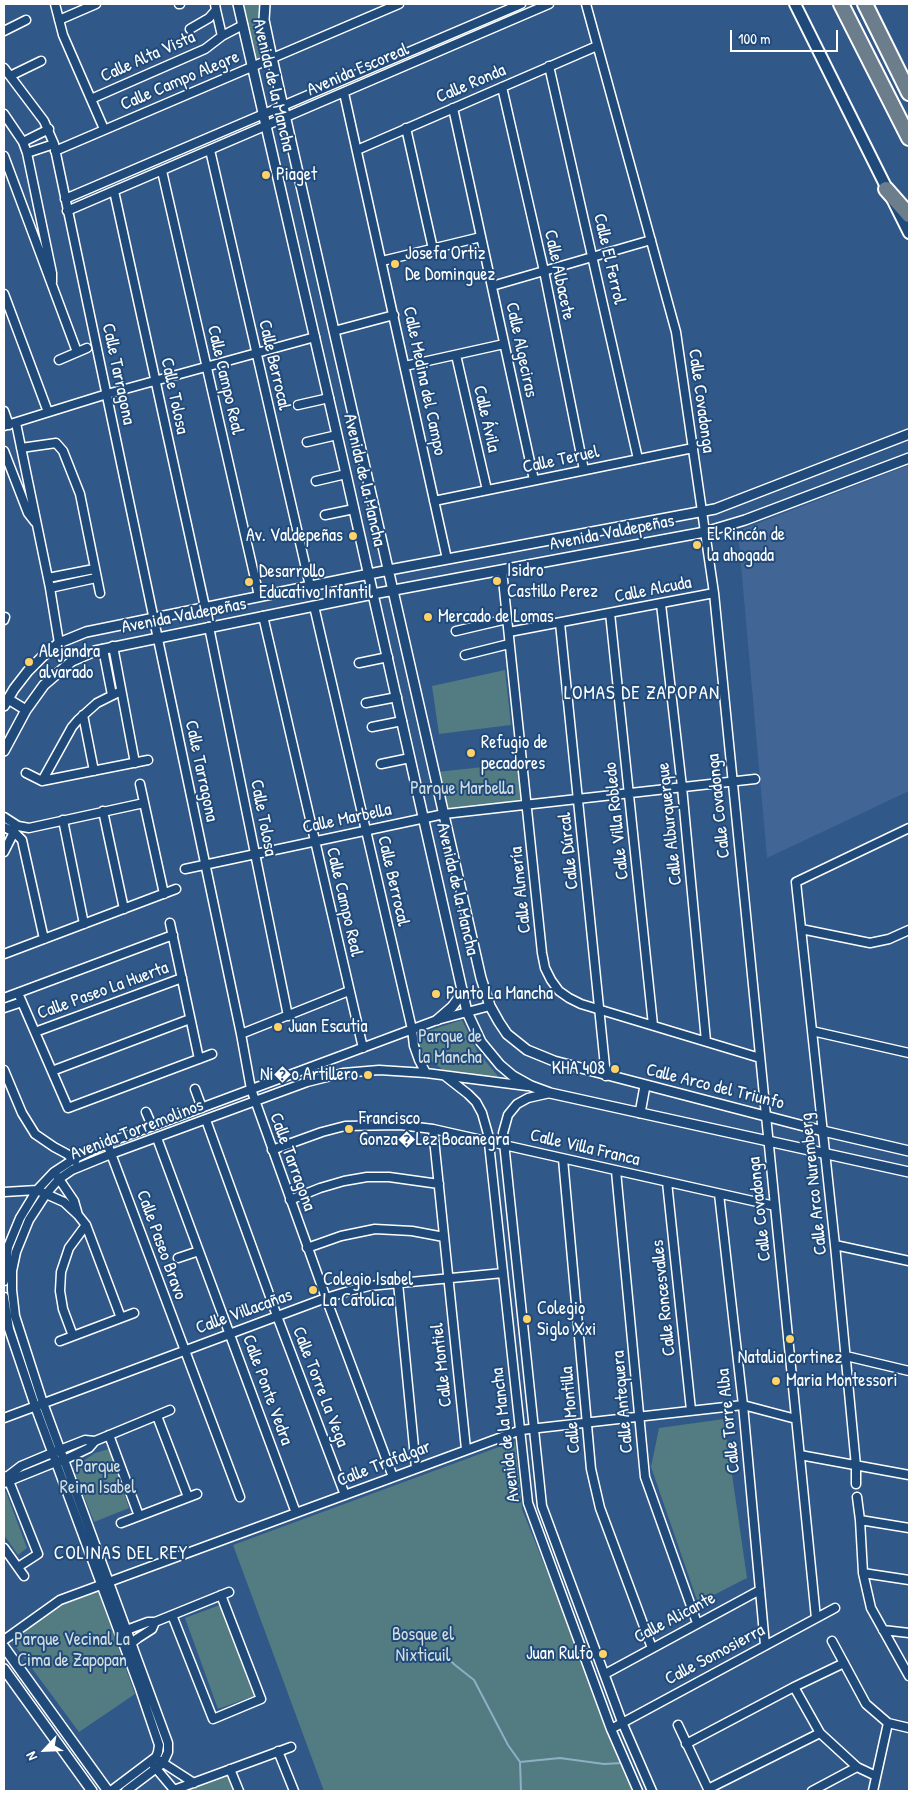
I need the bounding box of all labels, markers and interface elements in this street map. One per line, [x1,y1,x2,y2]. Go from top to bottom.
street label: Avenida de la Mancha [247,17,299,153]
scale bar [733,20,840,52]
street label: Calle Alta Vista [97,27,199,87]
text: 100 m [738,28,771,49]
street label: Avenida Escoreal [304,39,412,101]
street label: Calle Campo Alegre [117,46,243,116]
street label: Calle Ronda [433,60,509,108]
place label: Piaget [276,164,317,186]
marker: Piaget [260,169,272,181]
street label: Calle El Ferrol [588,211,630,307]
street label: Calle Albacete [539,228,579,322]
place label: Josefa Ortiz De Dominguez [405,243,495,286]
marker: Josefa Ortiz De Dominguez [389,258,401,270]
street label: Calle Algeciras [500,300,542,400]
street label: Calle Medina del Campo [398,305,450,457]
street label: Calle Berrocal [253,318,295,412]
street label: Calle Tarragona [97,321,139,427]
street label: Calle Campo Real [202,323,248,437]
street label: Calle Covadonga [683,348,719,454]
street label: Calle Tolosa [155,356,193,436]
street label: Calle Ávila [468,384,504,454]
street label: Avenida de la Mancha [338,412,390,548]
street label: Calle Teruel [521,441,601,479]
street label: Avenida Valdepeñas [548,510,676,556]
place label: El Rincón de la ahogada [707,524,785,566]
place label: Av. Valdepeñas [246,525,343,547]
marker: Av. Valdepeñas [347,530,359,542]
marker: El Rincón de la ahogada [691,539,703,551]
place label: Isidro Castillo Perez [507,560,598,602]
place label: Desarrollo Educativo Infantil [259,561,373,604]
street label: Calle Alcuda [613,572,693,608]
marker: Isidro Castillo Perez [491,575,503,587]
marker: Desarrollo Educativo Infantil [243,576,255,588]
street label: Avenida Valdepeñas [120,593,248,639]
place label: Mercado de Lomas [438,606,554,628]
marker: Mercado de Lomas [422,611,434,623]
place label: Alejandra alvarado [39,641,100,684]
marker: Alejandra alvarado [23,656,35,668]
district label: LOMAS DE ZAPOPAN [562,683,722,705]
street label: Calle Tarragona [180,718,222,824]
place label: Refugio de pecadores [481,732,548,774]
marker: Refugio de pecadores [465,747,477,759]
street label: Calle Covadonga [703,753,735,859]
street label: Calle Villa Robledo [600,761,634,881]
street label: Calle Alburquerque [653,761,687,887]
street label: Calle Tolosa [245,778,281,858]
park label: Parque Marbella [410,778,514,800]
street label: Calle Marbella [301,799,393,839]
street label: Calle Dúrcal [554,811,584,891]
street label: Avenida de la Mancha [431,821,483,957]
street label: Calle Berrocal [372,834,414,928]
street label: Calle Campo Real [321,845,367,959]
street label: Calle Almería [506,846,536,934]
street label: Calle Paseo La Huerta [34,957,172,1025]
place label: Punto La Mancha [446,983,553,1005]
marker: Punto La Mancha [430,988,442,1000]
place label: Juan Escutia [288,1016,368,1038]
marker: Juan Escutia [272,1021,284,1033]
park label: Parque de la Mancha [418,1026,482,1068]
place label: KHA 408 [552,1058,605,1080]
street label: Calle Arco del Triunfo [644,1059,786,1115]
marker: KHA 408 [609,1063,621,1075]
place label: Ni�o Artillero [260,1064,358,1086]
marker: Ni�o Artillero [362,1069,374,1081]
street label: Avenida Torremolinos [67,1095,207,1165]
place label: Francisco Gonza�Lez Bocanegra [359,1108,509,1150]
street label: Calle Tarragona [264,1110,320,1214]
street label: Calle Arco Nuremberg [796,1112,832,1256]
marker: Francisco Gonza�Lez Bocanegra [343,1123,355,1135]
street label: Calle Villa Franca [528,1125,642,1171]
street label: Calle Covadonga [744,1156,776,1262]
street label: Calle Paseo Bravo [131,1187,191,1303]
street label: Calle Roncesvalles [647,1239,681,1357]
place label: Colegio Isabel La Catolica [323,1269,413,1312]
marker: Colegio Isabel La Catolica [307,1284,319,1296]
street label: Calle Villacañas [193,1285,295,1339]
place label: Colegio Siglo Xxi [537,1298,596,1340]
marker: Colegio Siglo Xxi [521,1313,533,1325]
street label: Calle Montiel [427,1322,457,1408]
street label: Calle Torre La Vega [287,1324,353,1450]
street label: Calle Ponte Vedra [237,1332,297,1448]
marker: Natalia cortinez [784,1333,796,1345]
place label: Natalia cortinez [738,1347,842,1369]
street label: Calle Antequera [608,1350,638,1454]
street label: Calle Montilla [556,1366,586,1454]
street label: Avenida de la Mancha [487,1367,525,1503]
street label: Calle Torre Alba [713,1368,745,1474]
place label: Maria Montessori [786,1370,897,1392]
marker: Maria Montessori [770,1375,782,1387]
street label: Calle Trafalgar [334,1436,434,1492]
park label: Parque Reina Isabel [60,1456,136,1498]
district label: COLINAS DEL REY [52,1543,190,1565]
street label: Calle Alicante [631,1588,719,1648]
street label: Calle Somosierra [661,1620,769,1690]
park label: Bosque el Nixticuil [392,1624,454,1666]
park label: Parque Vecinal La Cima de Zapopan [14,1629,130,1672]
place label: Juan Rulfo [526,1643,593,1665]
marker: Juan Rulfo [597,1648,609,1660]
north arrow [20,1725,70,1775]
text: N [21,1749,41,1764]

